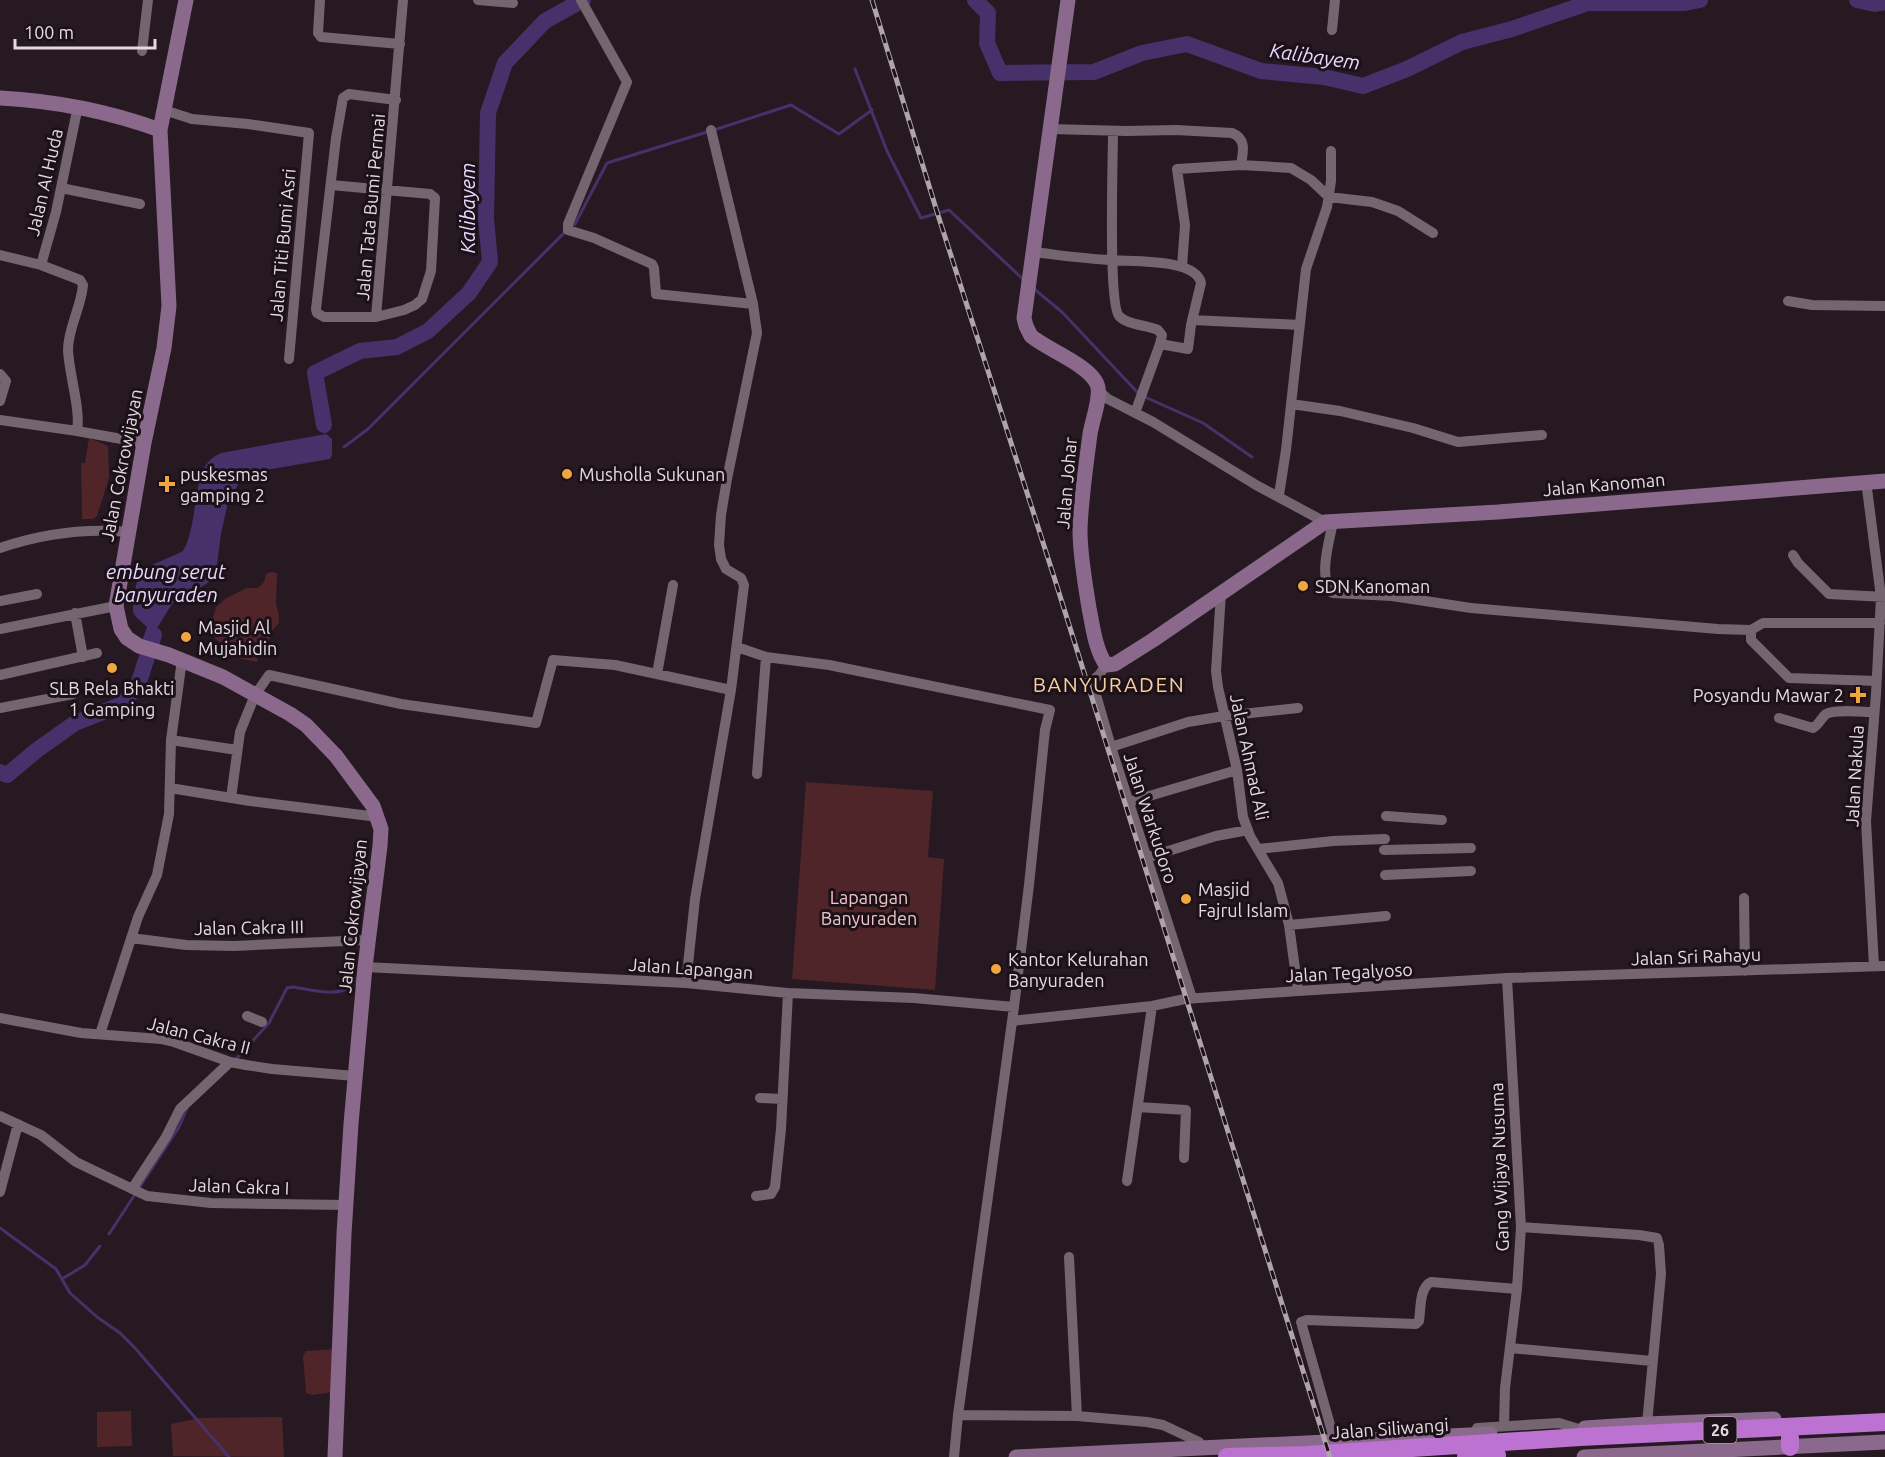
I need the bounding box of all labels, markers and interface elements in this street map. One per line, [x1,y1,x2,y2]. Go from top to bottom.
scale bar [15,12,154,50]
text: 100 m [24,22,74,42]
water label: Kalibayem [1268,38,1362,74]
street label: Jalan Tata Bumi Permai [352,113,388,301]
street label: Jalan Al Huda [22,126,66,238]
water label: Kalibayem [456,163,479,254]
street label: Jalan Titi Bumi Asri [265,168,299,322]
street label: Jalan Cokrowijayan [96,387,146,543]
street label: Jalan Johar [1052,436,1080,530]
place label: puskesmas gamping 2 [180,464,268,505]
place label: Musholla Sukunan [579,464,725,484]
marker: Musholla Sukunan [560,467,574,481]
street label: Jalan Kanoman [1542,469,1666,499]
marker: puskesmas gamping 2 [158,475,176,493]
water label: embung serut banyuraden [106,560,226,606]
place label: SDN Kanoman [1315,576,1430,596]
marker: SDN Kanoman [1296,579,1310,593]
place label: Masjid Al Mujahidin [198,617,277,658]
marker: Masjid Al Mujahidin [179,630,193,644]
marker: SLB Rela Bhakti 1 Gamping [105,661,119,675]
district label: BANYURADEN [1033,672,1185,696]
place label: SLB Rela Bhakti 1 Gamping [50,678,174,719]
place label: Posyandu Mawar 2 [1693,685,1844,705]
marker: Posyandu Mawar 2 [1849,686,1867,704]
street label: Jalan Ahmad Ali [1227,692,1273,822]
street label: Jalan Nakula [1841,725,1867,827]
street label: Jalan Warkudoro [1120,750,1182,886]
street label: Jalan Cokrowijayan [334,838,370,994]
place label: Masjid Fajrul Islam [1198,879,1288,920]
park label: Lapangan Banyuraden [821,887,917,928]
marker: Masjid Fajrul Islam [1179,892,1193,906]
street label: Jalan Cakra III [194,916,304,938]
street label: Jalan Sri Rahayu [1631,944,1761,968]
place label: Kantor Kelurahan Banyuraden [1008,949,1149,990]
street label: Jalan Lapangan [628,954,754,982]
street label: Jalan Tegalyoso [1285,959,1413,985]
marker: Kantor Kelurahan Banyuraden [989,962,1003,976]
street label: Jalan Cakra II [145,1013,253,1057]
street label: Gang Wijaya Nusuma [1486,1082,1512,1252]
street label: Jalan Cakra I [188,1174,290,1198]
street label: Jalan Siliwangi [1331,1414,1449,1442]
road number: 26 [1704,1417,1736,1443]

